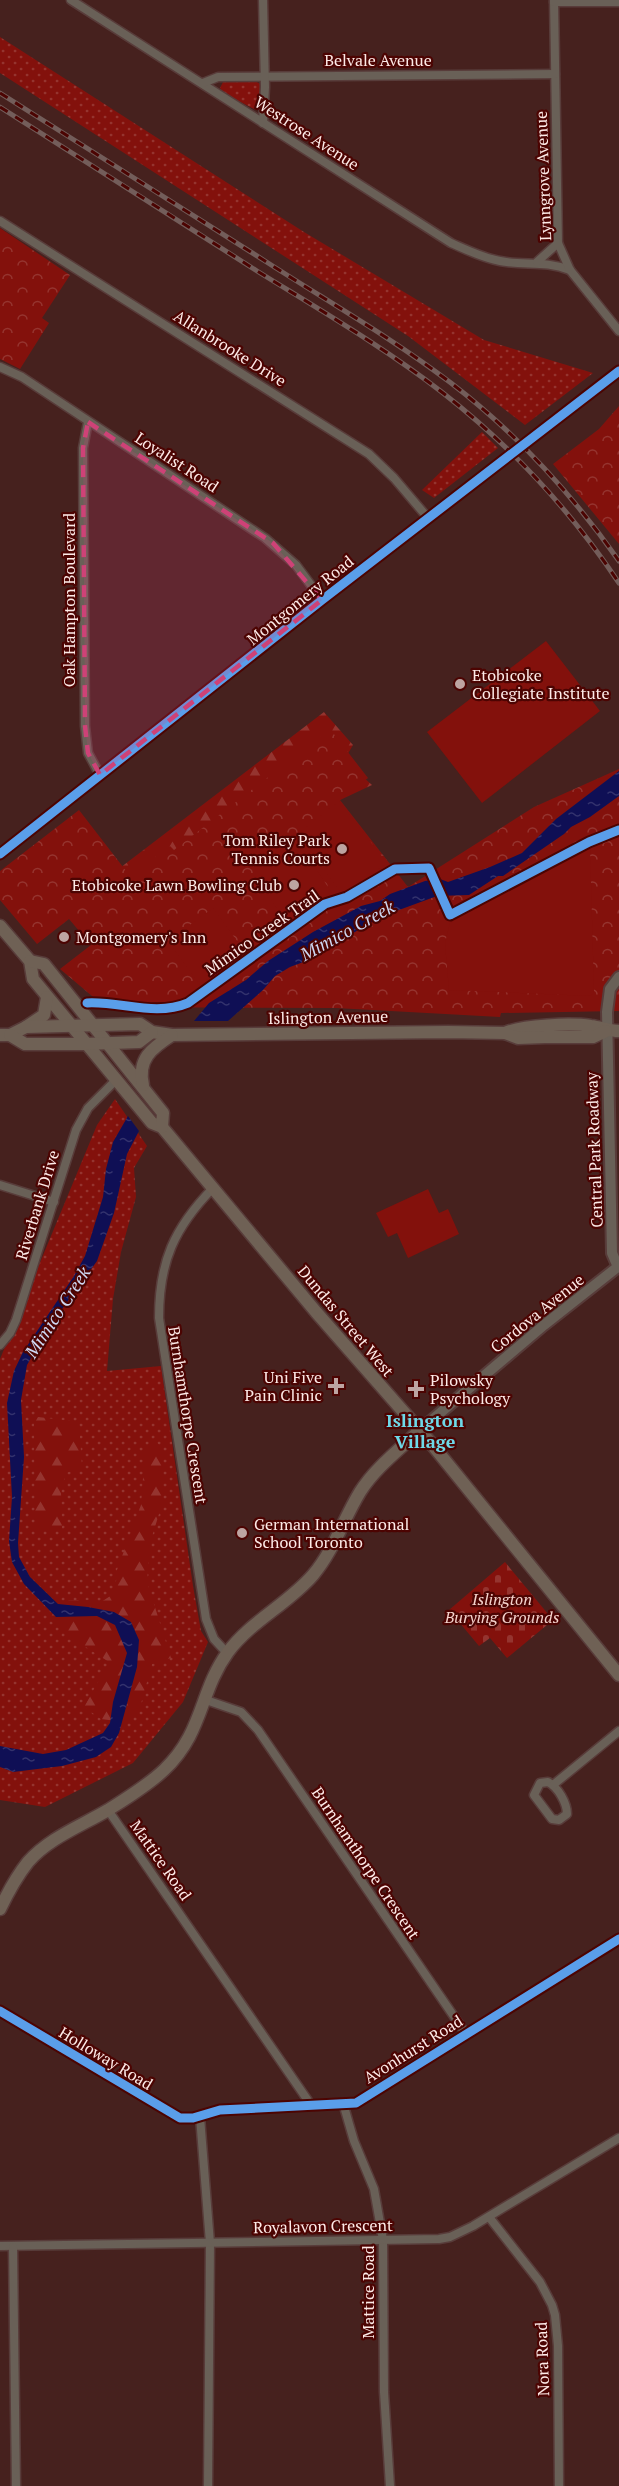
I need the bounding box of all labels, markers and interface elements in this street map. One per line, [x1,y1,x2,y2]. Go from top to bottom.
street label: Belvale Avenue [324,49,432,71]
street label: Westrose Avenue [250,91,364,175]
street label: Lynngrove Avenue [530,111,556,241]
street label: Allanbrooke Drive [170,305,290,391]
street label: Loyalist Road [131,427,223,497]
street label: Oak Hampton Boulevard [58,513,80,687]
street label: Montgomery Road [242,550,358,650]
place label: Etobicoke Collegiate Institute [472,664,610,704]
marker: Etobicoke Collegiate Institute [453,677,467,691]
place label: Tom Riley Park Tennis Courts [223,829,331,869]
marker: Tom Riley Park Tennis Courts [335,842,349,856]
place label: Etobicoke Lawn Bowling Club [72,874,282,896]
marker: Etobicoke Lawn Bowling Club [287,878,301,892]
street label: Mimico Creek Trail [200,884,324,980]
water label: Mimico Creek [295,894,399,966]
place label: Montgomery's Inn [76,926,207,948]
marker: Montgomery's Inn [57,930,71,944]
street label: Islington Avenue [268,1005,388,1029]
street label: Central Park Roadway [580,1071,608,1228]
street label: Riverbank Drive [10,1147,64,1263]
water label: Mimico Creek [18,1261,96,1363]
street label: Dundas Street West [293,1261,399,1381]
street label: Cordova Avenue [486,1268,588,1358]
street label: Burnhamthorpe Crescent [163,1325,213,1505]
place label: Uni Five Pain Clinic [244,1366,322,1406]
place label: Pilowsky Psychology [430,1369,511,1409]
marker: Uni Five Pain Clinic [327,1377,345,1395]
marker: Pilowsky Psychology [407,1380,425,1398]
district label: Islington Village [386,1408,464,1453]
place label: German International School Toronto [254,1513,410,1553]
marker: German International School Toronto [235,1526,249,1540]
park label: Islington Burying Grounds [444,1588,560,1628]
street label: Burnhamthorpe Crescent [307,1783,425,1944]
street label: Mattice Road [125,1815,197,1905]
street label: Avonhurst Road [359,2010,467,2088]
street label: Holloway Road [55,2021,157,2095]
street label: Royalavon Crescent [253,2214,393,2238]
street label: Mattice Road [357,2245,379,2339]
street label: Nora Road [530,2321,554,2397]

